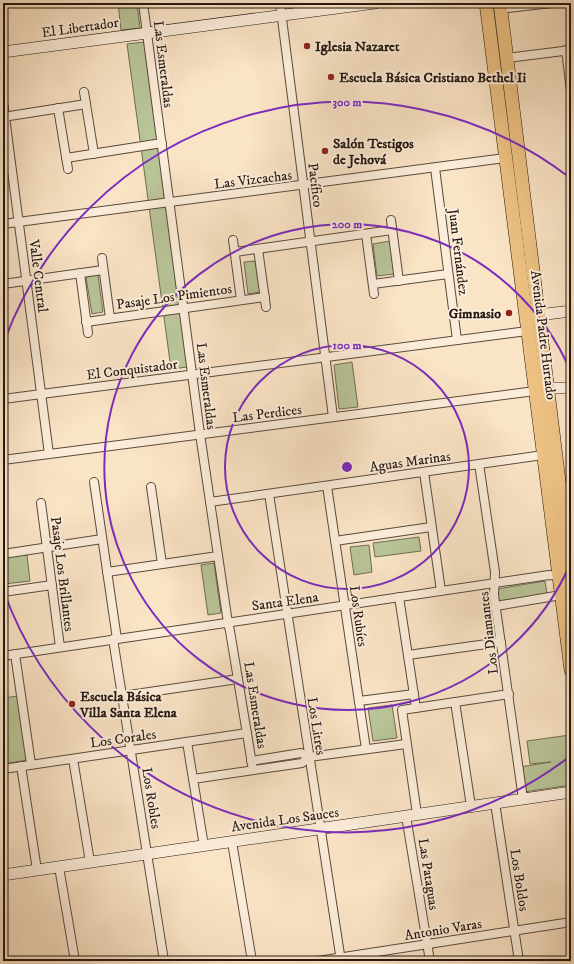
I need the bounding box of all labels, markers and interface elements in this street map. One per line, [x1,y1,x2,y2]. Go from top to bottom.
street label: El Libertador [40,14,121,42]
street label: Las Esmeraldas [149,20,177,109]
place label: Iglesia Nazaret [315,38,400,56]
marker: Iglesia Nazaret [302,41,312,51]
place label: Escuela Básica Cristiano Bethel Ii [339,69,526,87]
marker: Escuela Básica Cristiano Bethel Ii [326,72,336,82]
text: 300 m [333,95,361,110]
place label: Salón Testigos de Jehová [333,135,414,169]
marker: Salón Testigos de Jehová [320,146,330,156]
street label: Pacífico [303,162,327,208]
street label: Las Vizcachas [213,166,293,194]
street label: Juan Fernández [444,206,472,296]
text: 200 m [332,217,362,232]
street label: Valle Central [24,238,52,314]
street label: Avenida Padre Hurtado [526,269,560,401]
street label: Pasaje Los Pimientos [115,280,233,314]
place label: Gimnasio [449,305,501,323]
marker: Gimnasio [504,308,514,318]
text: 100 m [333,338,361,353]
street label: Las Esmeraldas [192,342,220,431]
street label: El Conquistador [85,355,180,385]
street label: Las Perdices [231,401,303,427]
street label: Aguas Marinas [368,447,452,477]
centre of rings [340,460,354,474]
street label: Pasaje Los Brillantes [46,516,78,633]
street label: Los Rubíes [345,585,371,648]
street label: Santa Elena [251,588,320,616]
street label: Los Diamantes [475,590,503,675]
street label: Las Esmeraldas [239,661,271,750]
place label: Escuela Básica Villa Santa Elena [79,688,178,722]
street label: Los Litres [303,696,330,757]
marker: Escuela Básica Villa Santa Elena [67,699,77,709]
street label: Los Corales [89,725,158,753]
street label: Los Robles [137,766,165,830]
street label: Avenida Los Sauces [230,803,340,836]
street label: Las Pataguas [413,837,443,912]
street label: Los Boldos [505,848,533,913]
street label: Antonio Varas [403,915,483,945]

